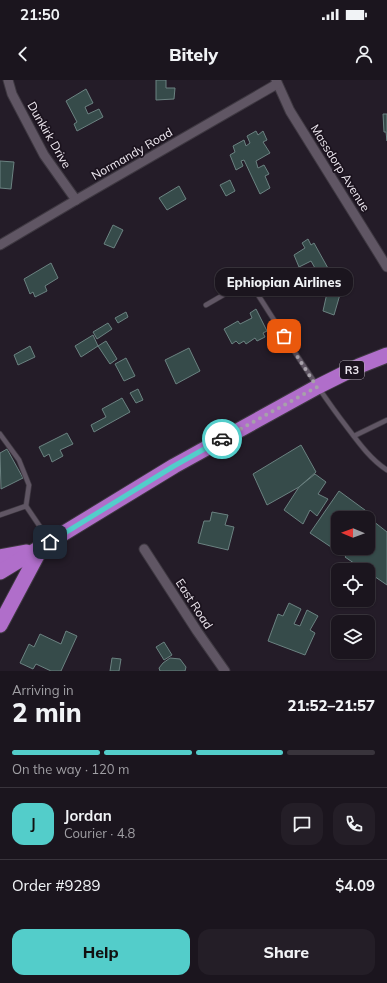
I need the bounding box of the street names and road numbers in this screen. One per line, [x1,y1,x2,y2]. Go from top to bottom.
street label: Dunkirk Drive [24,99,75,171]
street label: Massdorp Avenue [308,121,373,214]
street label: Normandy Road [89,124,175,183]
road number: R3 [340,361,364,379]
street label: East Road [173,576,216,632]

